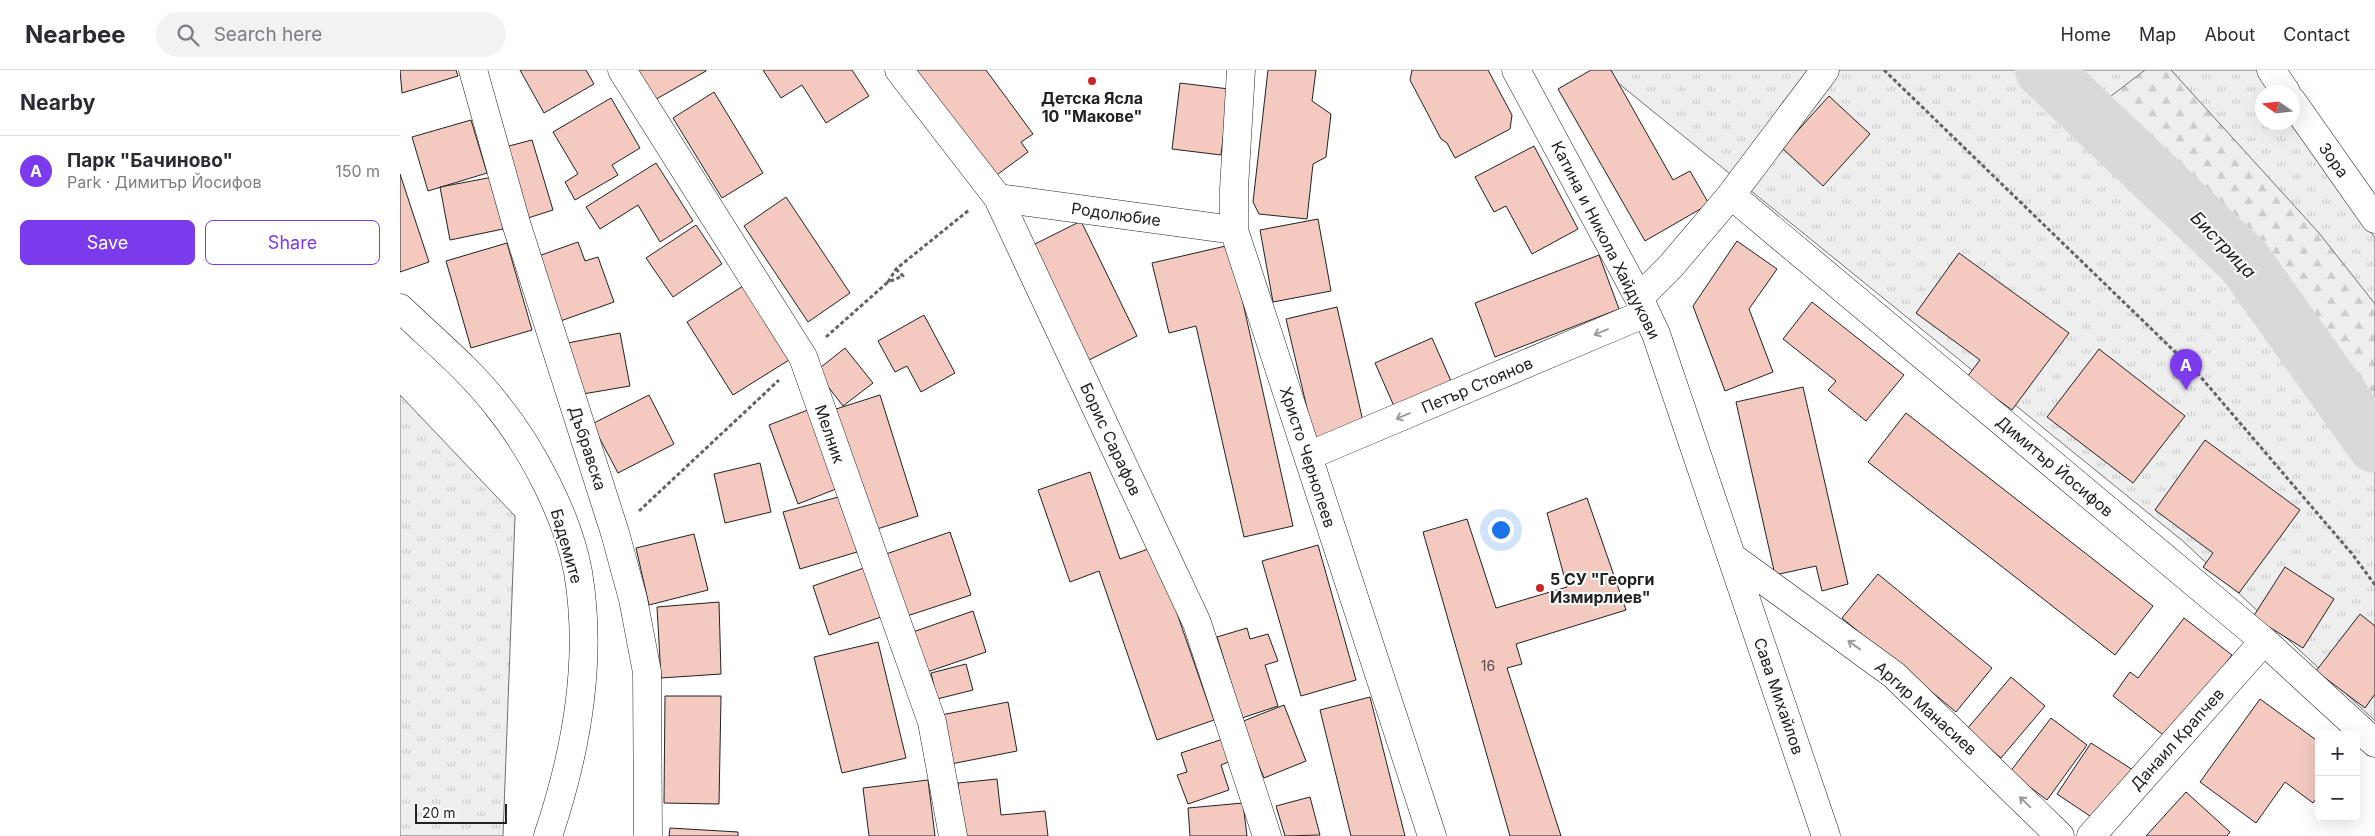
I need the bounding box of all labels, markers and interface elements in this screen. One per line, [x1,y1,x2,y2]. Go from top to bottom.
search box [156,12,506,57]
text: Nearbee [25,20,126,49]
icon: search [174,21,202,49]
text: Search here [214,23,322,46]
text: Home [2061,24,2111,45]
text: Map [2139,24,2176,45]
text: About [2204,24,2255,45]
text: Contact [2283,24,2350,45]
marker: Детска Ясла 10 "Макове" [1086,75,1098,87]
north arrow [2255,85,2300,130]
place label: Детска Ясла 10 "Макове" [1041,88,1143,126]
text: Nearby [20,90,95,115]
street label: Катина и Никола Хайдукови [1547,138,1665,342]
street label: Зора [2315,139,2353,181]
text: Парк "Бачиново" [67,149,233,172]
text: A [30,161,42,181]
text: 150 m [335,161,380,181]
text: Park · Димитър Йосифов [67,172,261,192]
street label: Родолюбие [1070,198,1162,230]
water label: Бистрица [2186,207,2260,282]
button: Save [20,220,195,265]
button: Share [205,220,380,265]
one-way arrow [1594,328,1609,338]
pin: A [2170,349,2202,390]
street label: Петър Стоянов [1418,353,1536,417]
street label: Борис Сарафов [1076,379,1146,499]
street label: Христо Чернопеев [1276,384,1340,530]
street label: Мелник [811,402,849,466]
street label: Дъбравска [565,403,611,493]
street label: Димитър Йосифов [1992,411,2118,521]
one-way arrow [1396,413,1411,422]
street label: Бадемите [547,506,587,586]
your location [1488,517,1514,543]
place label: 5 СУ "Георги Измирлиев" [1550,569,1654,607]
marker: 5 СУ "Георги Измирлиев" [1534,582,1546,594]
street label: Сава Михайлов [1750,635,1808,757]
one-way arrow [1848,640,1861,651]
house number: 16 [1481,657,1495,674]
street label: Аргир Манасиев [1871,657,1981,759]
street label: Данаил Крапчев [2126,684,2228,794]
map controls [2315,731,2360,821]
button: + [2315,731,2360,776]
button: − [2315,776,2360,821]
one-way arrow [2019,796,2032,808]
scale bar [415,801,508,824]
text: 20 m [422,804,456,821]

